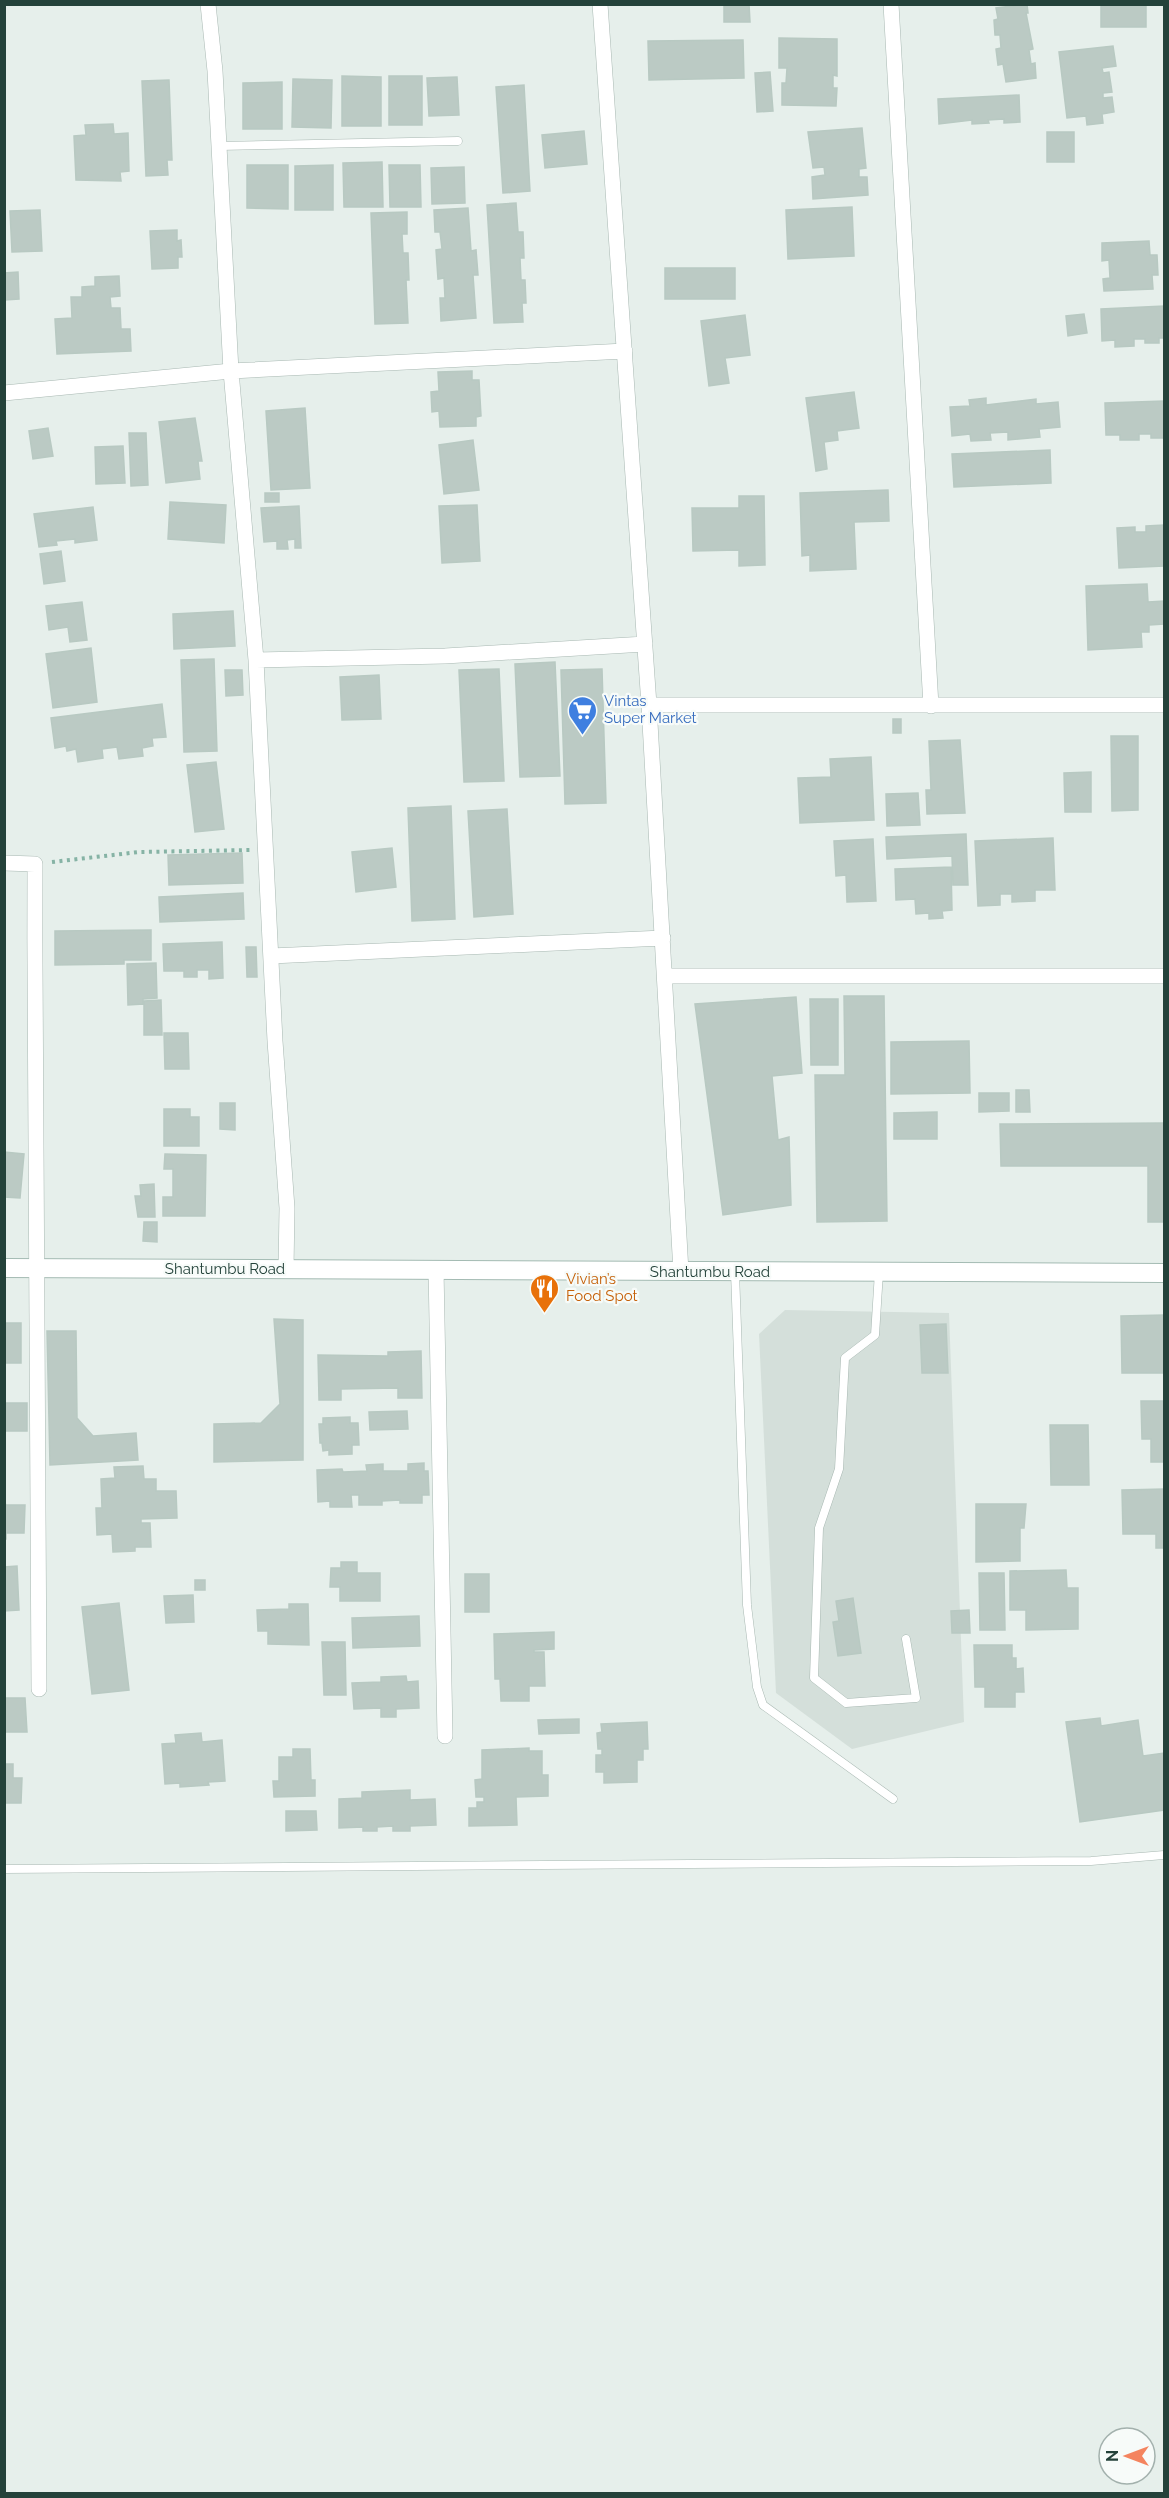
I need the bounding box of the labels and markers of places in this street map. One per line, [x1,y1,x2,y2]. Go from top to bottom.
place label: Vintas Super Market [604,692,697,727]
supermarket icon: Vintas Super Market [567,694,599,736]
place label: Vivian’s Food Spot [566,1270,638,1305]
restaurant icon: Vivian’s Food Spot [529,1272,561,1314]

